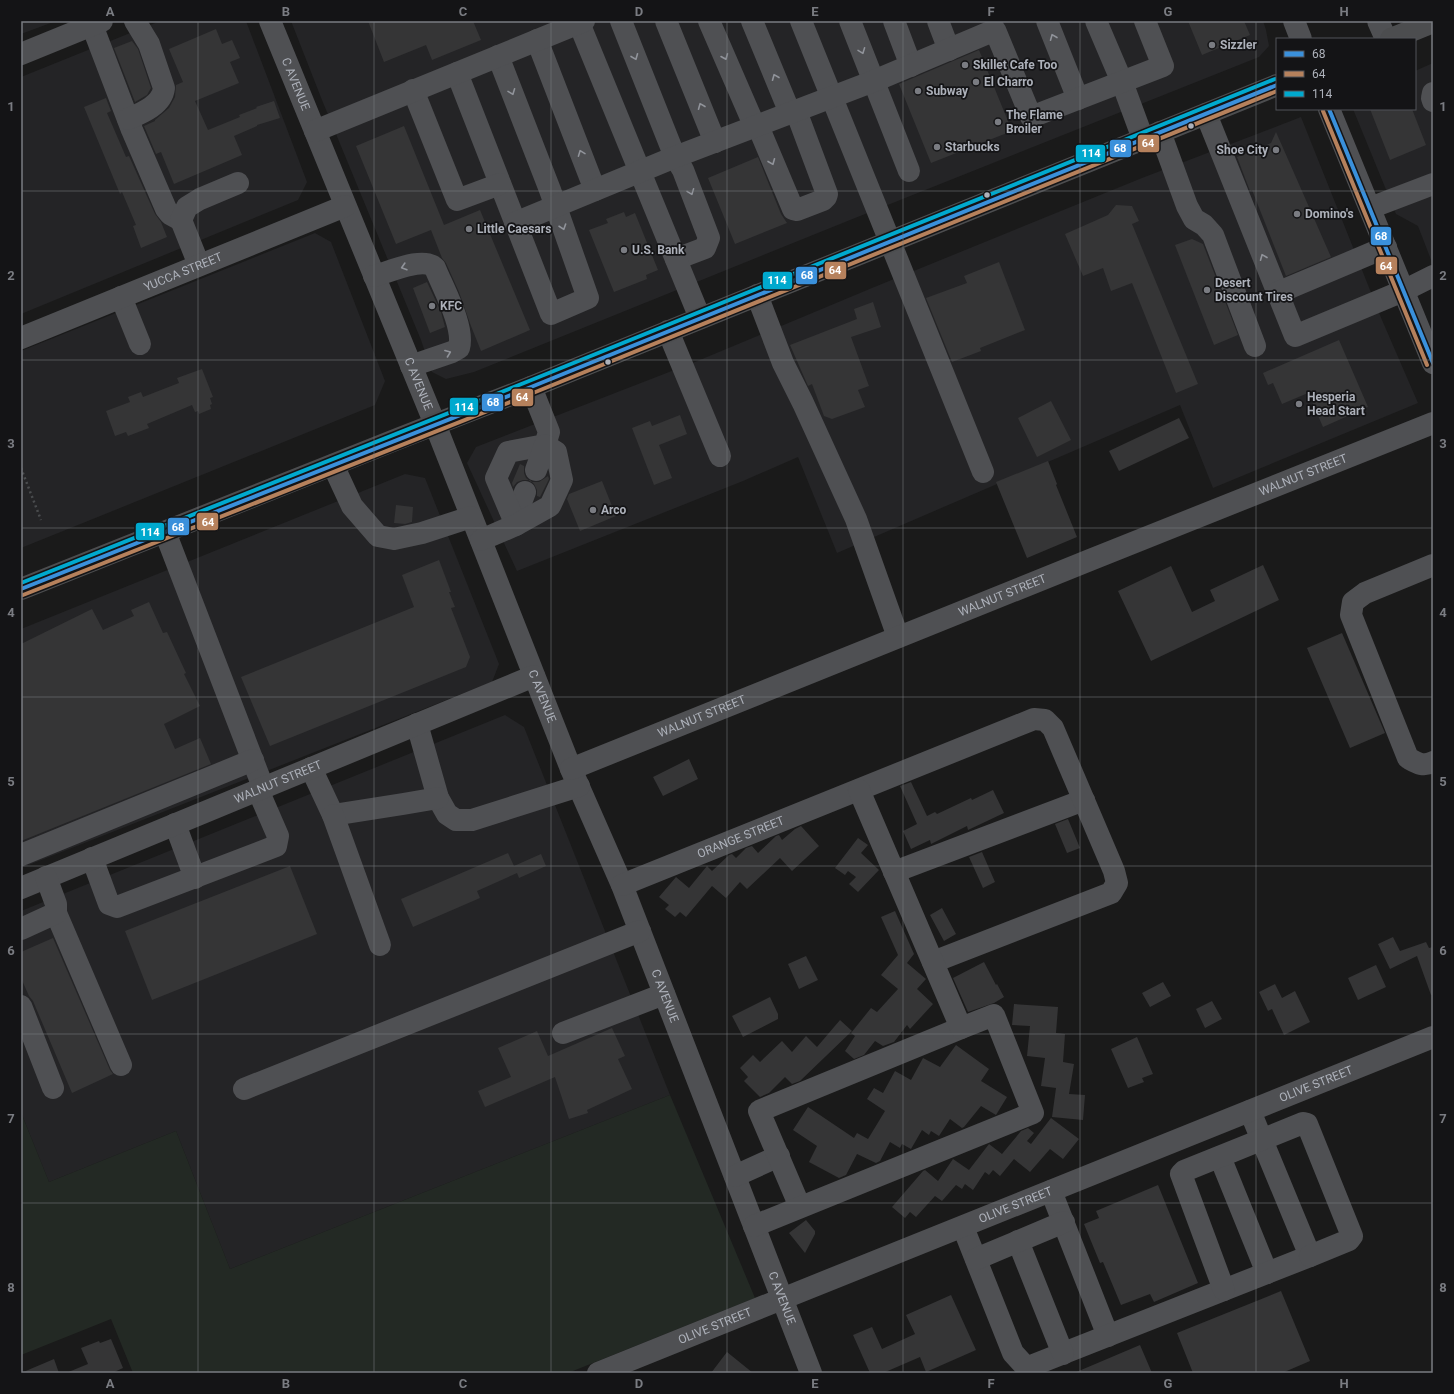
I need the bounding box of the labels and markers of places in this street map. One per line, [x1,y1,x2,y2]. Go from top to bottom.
place label: Sizzler [1220,38,1257,52]
marker: Sizzler [1207,40,1217,50]
place label: Skillet Cafe Too [973,58,1058,72]
marker: Skillet Cafe Too [960,60,970,70]
place label: El Charro [984,75,1034,89]
marker: El Charro [971,77,981,87]
place label: Subway [926,84,969,98]
marker: Subway [913,86,923,96]
place label: The Flame Broiler [1006,108,1063,136]
marker: The Flame Broiler [993,117,1003,127]
unlabelled marker [1186,121,1196,131]
place label: Starbucks [945,140,1000,154]
marker: Starbucks [932,142,942,152]
place label: Shoe City [1217,143,1269,157]
marker: Shoe City [1271,145,1281,155]
unlabelled marker [982,190,992,200]
place label: Domino's [1305,207,1354,221]
marker: Domino's [1292,209,1302,219]
place label: Little Caesars [477,222,551,236]
marker: Little Caesars [464,224,474,234]
place label: U.S. Bank [632,243,685,257]
marker: U.S. Bank [619,245,629,255]
place label: Desert Discount Tires [1215,276,1293,304]
marker: Desert Discount Tires [1202,285,1212,295]
place label: KFC [440,299,462,313]
marker: KFC [427,301,437,311]
unlabelled marker [603,357,613,367]
place label: Hesperia Head Start [1307,390,1365,418]
marker: Hesperia Head Start [1294,399,1304,409]
place label: Arco [601,503,627,517]
marker: Arco [588,505,598,515]

